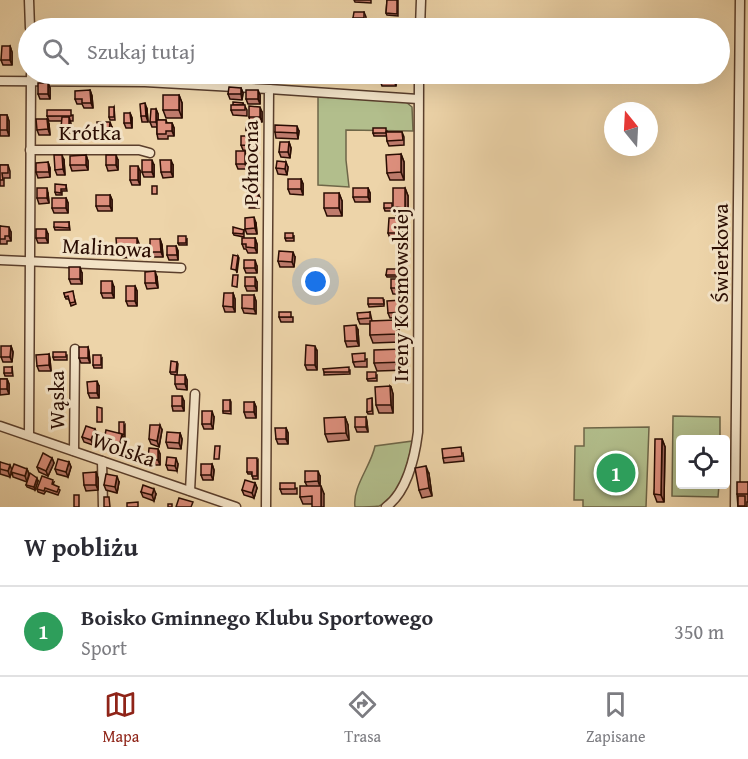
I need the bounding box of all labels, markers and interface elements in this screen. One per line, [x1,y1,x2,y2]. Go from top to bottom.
search box [18,18,730,84]
icon: search [39,35,72,68]
text: Szukaj tutaj [87,35,195,67]
north arrow [604,102,658,156]
street label: Krótka [59,116,122,148]
street label: Północna [234,120,266,206]
street label: Świerkowa [704,203,736,303]
street label: Ireny Kosmowskiej [384,208,416,382]
street label: Malinowa [61,229,153,265]
your location [301,267,330,296]
street label: Wąska [40,370,72,430]
street label: Wolska [88,423,161,475]
map controls [676,435,730,489]
button: locate [676,435,730,489]
pin: 1 [596,450,636,496]
text: W pobliżu [24,527,138,566]
text: Boisko Gminnego Klubu Sportowego [81,601,433,633]
text: 1 [38,617,49,646]
text: 350 m [674,617,724,646]
text: Sport [81,633,127,662]
tab: Mapa [102,688,139,748]
tab: Trasa [344,688,381,748]
tab: Zapisane [586,688,646,748]

